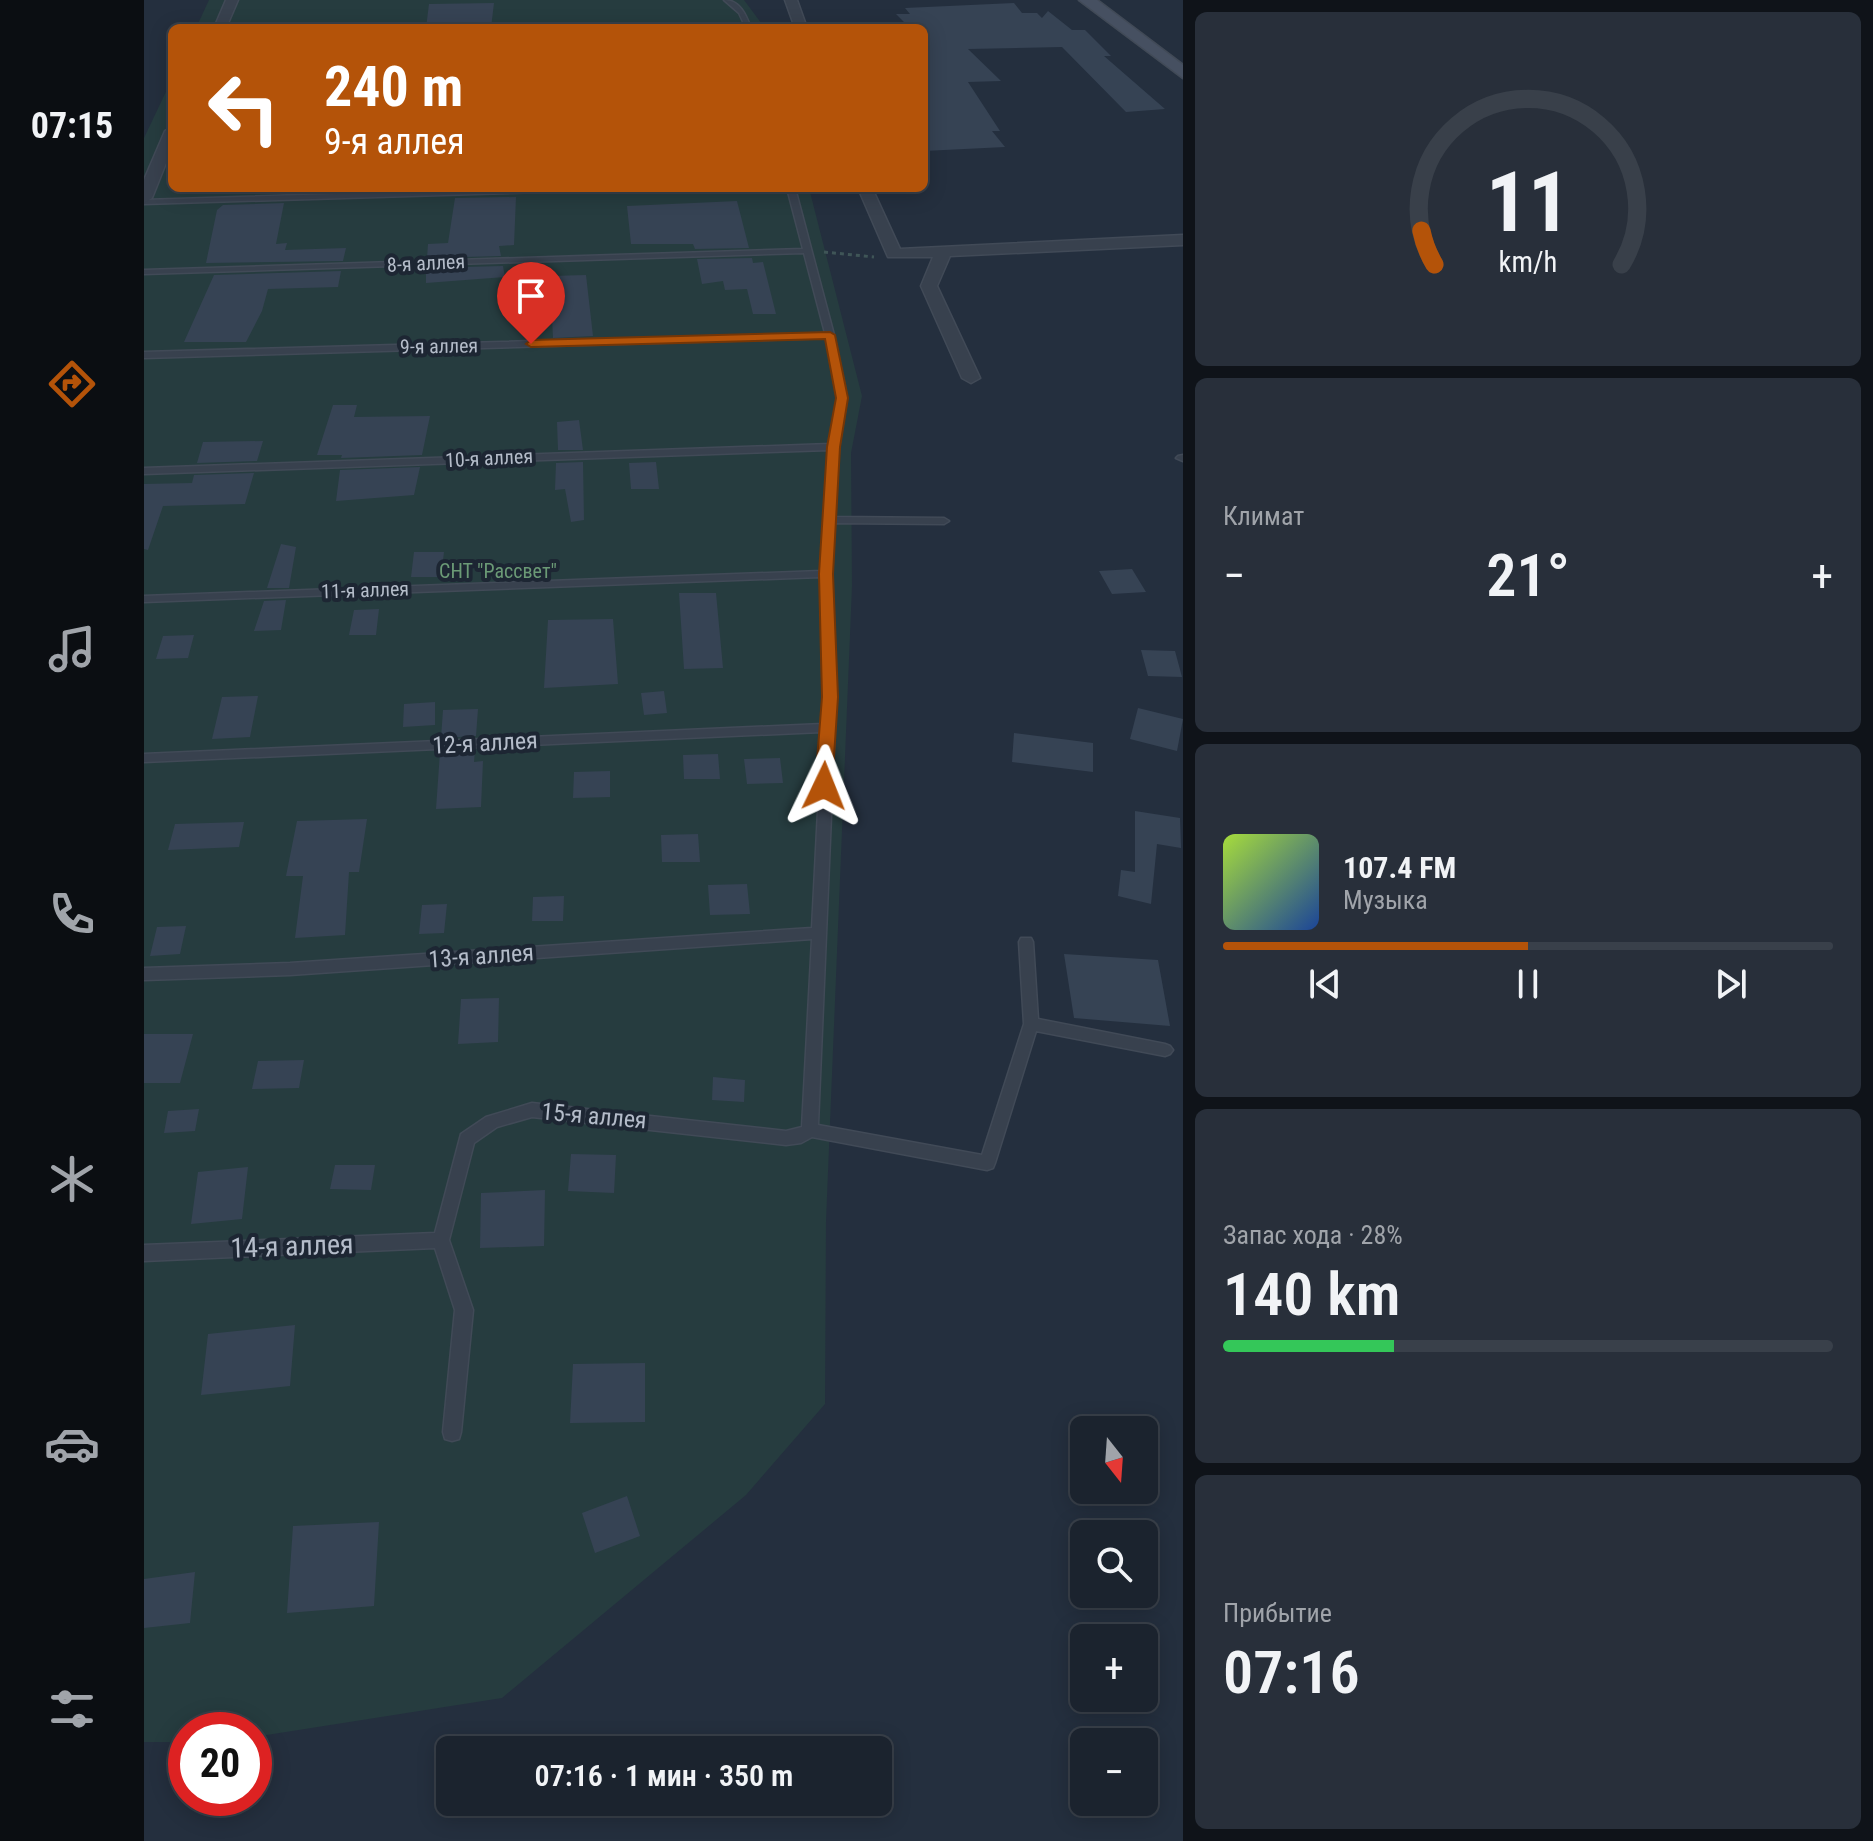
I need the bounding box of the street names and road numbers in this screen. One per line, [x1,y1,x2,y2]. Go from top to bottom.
street label: 8-я аллея [386,249,466,277]
street label: 9-я аллея [400,333,478,359]
street label: 10-я аллея [444,444,534,472]
street label: 11-я аллея [321,576,409,604]
street label: 12-я аллея [432,726,538,760]
street label: 13-я аллея [427,938,535,974]
street label: 15-я аллея [540,1097,648,1135]
street label: 14-я аллея [230,1227,354,1265]

